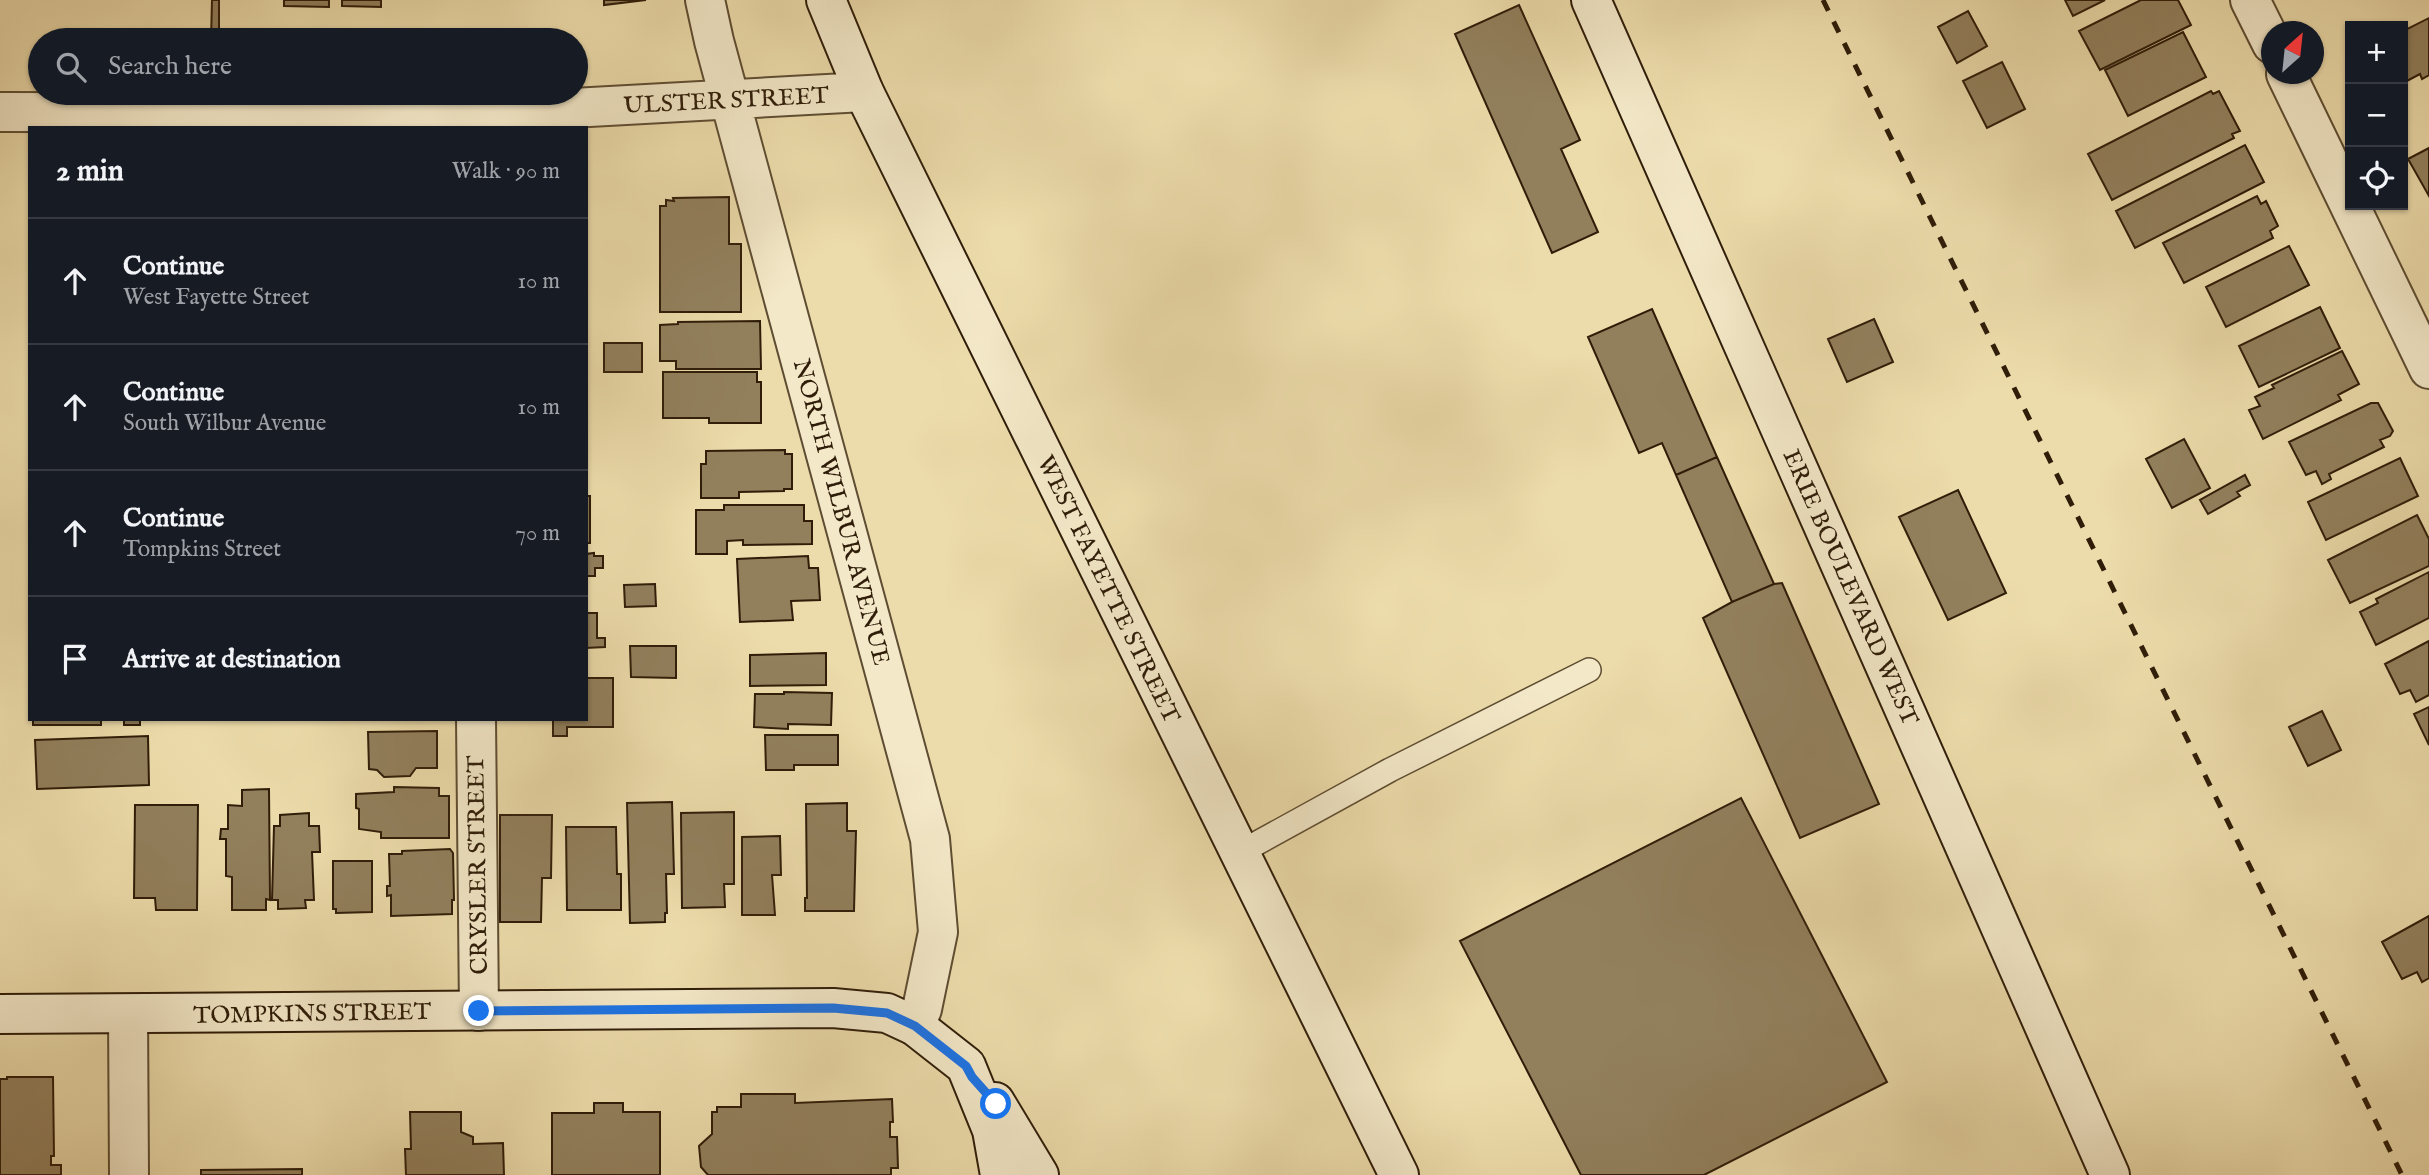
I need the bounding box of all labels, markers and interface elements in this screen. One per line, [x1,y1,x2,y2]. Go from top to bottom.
north arrow [2261,21,2324,84]
map controls [2345,21,2408,210]
button: + [2345,21,2408,84]
search box [28,28,588,105]
icon: search [52,48,90,86]
text: Search here [108,50,232,83]
street label: ULSTER STREET [622,81,830,122]
button: − [2345,84,2408,147]
button: locate [2345,147,2408,210]
text: 2 min [56,153,124,191]
text: Walk · 90 m [452,157,560,186]
text: Continue [123,250,224,283]
icon: ahead [56,262,94,300]
text: 10 m [517,267,560,296]
text: West Fayette Street [123,283,309,312]
street label: NORTH WILBUR AVENUE [785,356,896,669]
text: Continue [123,376,224,409]
icon: ahead [56,388,94,426]
text: 10 m [517,393,560,422]
text: South Wilbur Avenue [123,409,326,438]
street label: ERIE BOULEVARD WEST [1775,445,1925,731]
street label: WEST FAYETTE STREET [1029,451,1186,729]
text: Continue [123,502,224,535]
icon: ahead [56,514,94,552]
text: 70 m [515,519,560,548]
text: Tompkins Street [123,535,281,564]
icon: arrive [56,640,94,678]
text: Arrive at destination [123,643,341,676]
street label: CRYSLER STREET [461,755,496,975]
route end [463,995,494,1026]
street label: TOMPKINS STREET [193,997,432,1032]
route start [980,1088,1011,1119]

